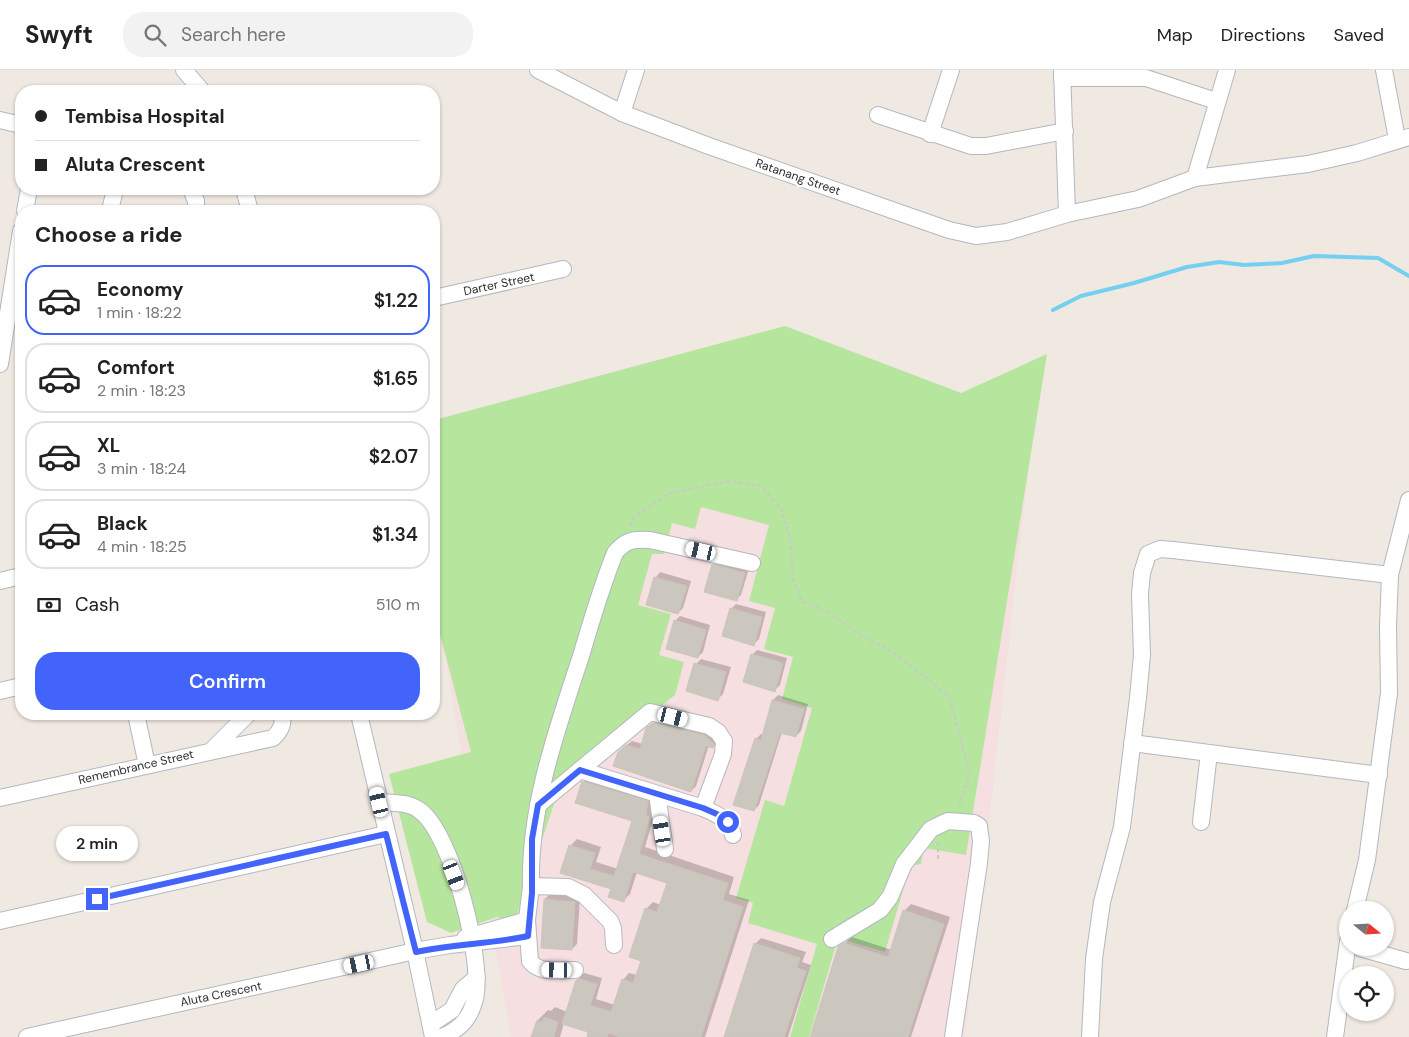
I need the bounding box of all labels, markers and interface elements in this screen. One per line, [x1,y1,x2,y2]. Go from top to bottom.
search box [123,12,473,57]
text: Swyft [25,19,93,50]
icon: search [141,21,169,49]
text: Search here [181,22,286,47]
text: Map [1157,23,1193,47]
text: Directions [1221,23,1306,47]
text: Saved [1334,23,1384,47]
text: Tembisa Hospital [65,104,225,129]
text: Aluta Crescent [65,152,205,177]
street label: Ratanang Street [753,155,843,199]
text: Choose a ride [35,220,183,249]
street label: Darter Street [462,269,536,299]
text: Economy [97,277,184,302]
icon: car [37,278,82,323]
text: $1.22 [374,288,418,313]
text: 1 min · 18:22 [97,302,182,323]
text: Comfort [97,355,175,380]
icon: car [37,356,82,401]
text: $1.65 [373,366,418,391]
text: 2 min · 18:23 [97,380,186,401]
text: XL [97,433,120,458]
icon: car [37,434,82,479]
text: $2.07 [369,444,418,469]
text: 3 min · 18:24 [97,458,186,479]
text: Black [97,511,148,536]
icon: car [37,512,82,557]
text: $1.34 [372,522,418,547]
text: 4 min · 18:25 [97,536,187,557]
car [684,540,717,562]
icon: cash [35,591,63,619]
text: Cash [75,592,119,617]
text: 510 m [376,594,420,615]
button: Confirm [35,652,420,710]
car [656,706,689,728]
street label: Remembrance Street [77,746,196,788]
car [368,786,389,818]
route start [717,811,739,833]
car [652,815,671,847]
callout: 2 min [56,826,138,862]
text: 2 min [76,833,118,854]
car [441,858,466,892]
route end [86,888,108,910]
north arrow [1339,901,1394,956]
map controls [1339,901,1394,1021]
car [342,954,375,974]
car [541,962,572,978]
button: locate [1339,966,1394,1021]
street label: Aluta Crescent [179,977,263,1010]

